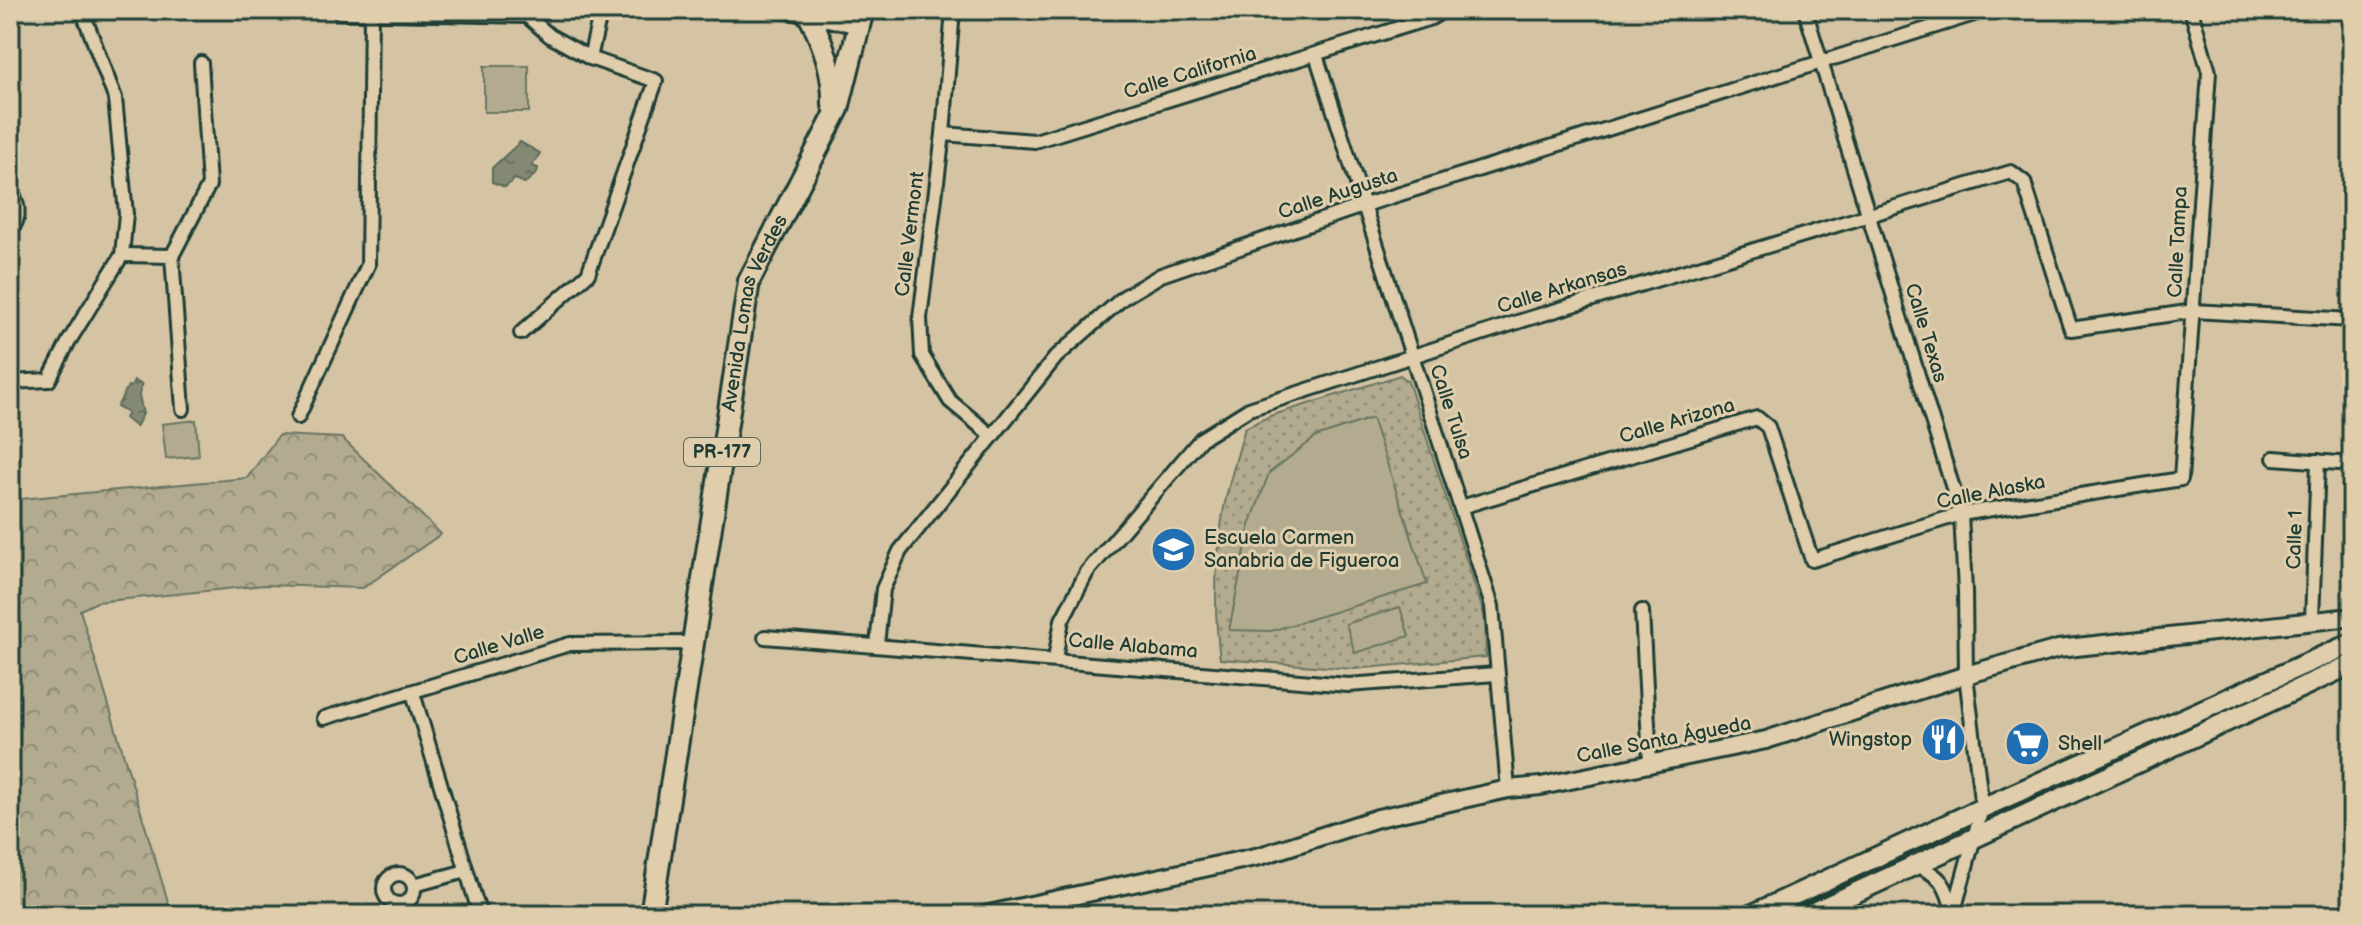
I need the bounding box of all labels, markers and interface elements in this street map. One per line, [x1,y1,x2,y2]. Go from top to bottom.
street label: Calle California [1121,41,1259,105]
street label: Calle Augusta [1275,163,1401,225]
street label: Calle Vermont [890,170,930,298]
street label: Calle Tampa [2163,186,2193,298]
street label: Avenida Lomas Verdes [717,211,793,413]
street label: Calle Arkansas [1494,257,1630,319]
street label: Calle Texas [1900,281,1952,386]
street label: Calle Tulsa [1424,362,1478,462]
street label: Calle Arizona [1617,393,1737,449]
road number: PR-177 [684,438,760,466]
street label: Calle Alaska [1935,470,2047,514]
street label: Calle 1 [2282,510,2308,570]
school or university icon: Escuela Carmen Sanabria de Figueroa [1149,525,1197,573]
place label: Escuela Carmen Sanabria de Figueroa [1204,526,1399,573]
street label: Calle Valle [451,620,547,670]
street label: Calle Alabama [1067,628,1199,664]
street label: Calle Santa Águeda [1574,710,1753,769]
restaurant icon: Wingstop [1919,716,1967,764]
supermarket icon: Shell [2003,720,2051,768]
place label: Wingstop [1829,728,1912,752]
place label: Shell [2058,732,2102,756]

